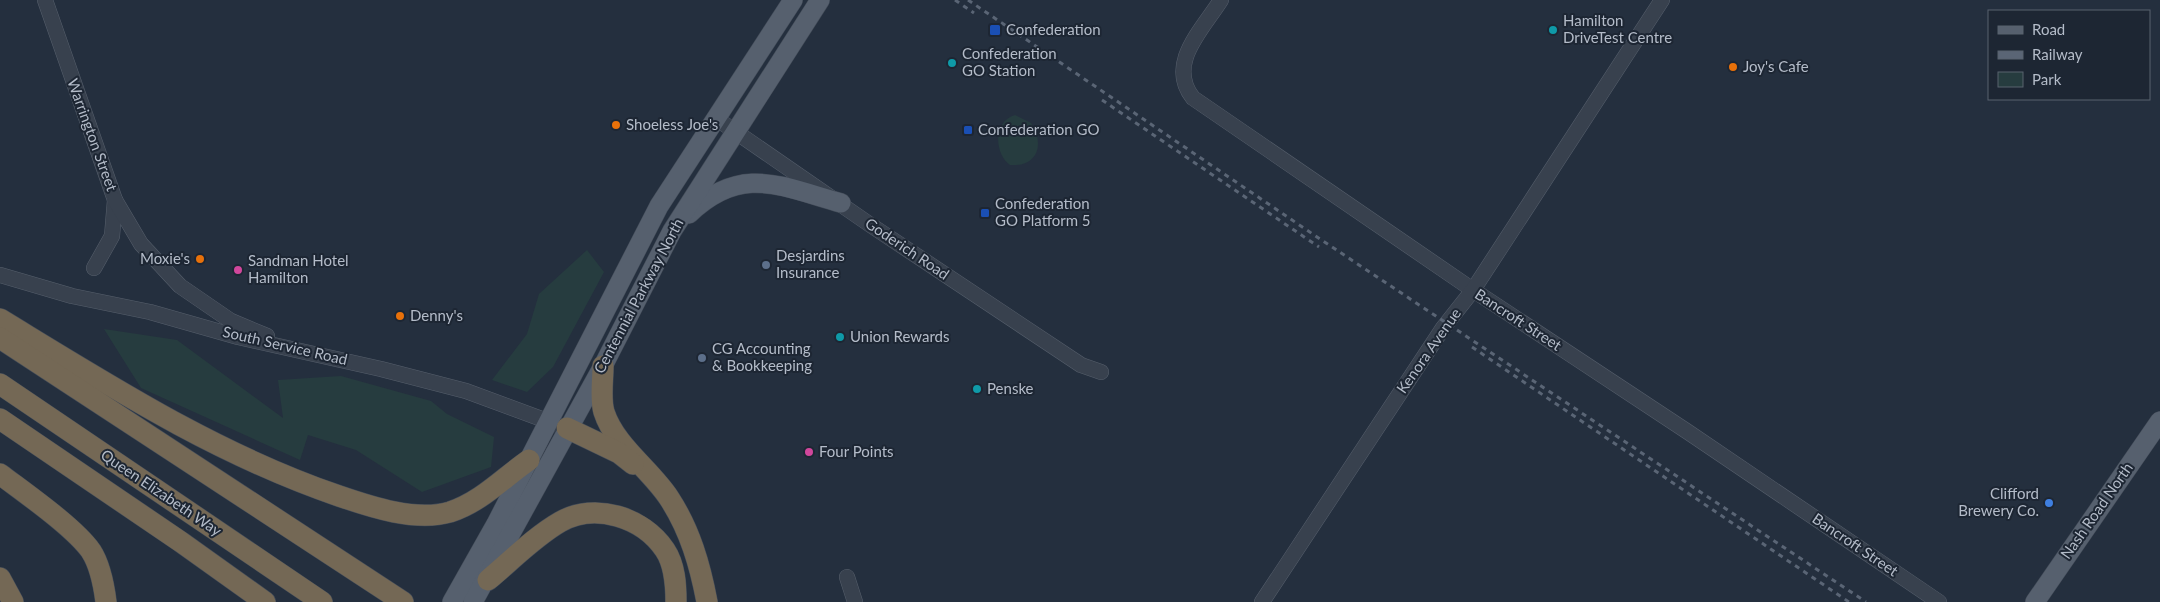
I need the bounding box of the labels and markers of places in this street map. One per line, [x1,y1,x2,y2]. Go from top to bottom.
place label: Hamilton DriveTest Centre [1563,11,1672,46]
place label: Confederation [1006,20,1101,38]
marker: Confederation [988,23,1002,37]
marker: Hamilton DriveTest Centre [1547,24,1559,36]
place label: Confederation GO Station [962,44,1057,79]
marker: Confederation GO Station [946,57,958,69]
place label: Joy's Cafe [1743,57,1809,75]
marker: Joy's Cafe [1727,61,1739,73]
place label: Shoeless Joe's [626,115,718,133]
marker: Shoeless Joe's [610,119,622,131]
place label: Confederation GO [978,120,1100,138]
marker: Confederation GO [962,124,974,136]
place label: Confederation GO Platform 5 [995,194,1091,229]
marker: Confederation GO Platform 5 [979,207,991,219]
place label: Desjardins Insurance [776,246,845,281]
place label: Moxie's [140,249,190,267]
place label: Sandman Hotel Hamilton [248,251,349,286]
marker: Moxie's [194,253,206,265]
marker: Desjardins Insurance [760,259,772,271]
marker: Sandman Hotel Hamilton [232,264,244,276]
place label: Denny's [410,306,463,324]
marker: Denny's [394,310,406,322]
place label: Union Rewards [850,327,949,345]
marker: Union Rewards [834,331,846,343]
place label: CG Accounting & Bookkeeping [712,339,812,374]
marker: CG Accounting & Bookkeeping [696,352,708,364]
place label: Penske [987,379,1034,397]
marker: Penske [971,383,983,395]
place label: Four Points [819,442,894,460]
marker: Four Points [803,446,815,458]
place label: Clifford Brewery Co. [1958,484,2039,519]
marker: Clifford Brewery Co. [2043,497,2055,509]

